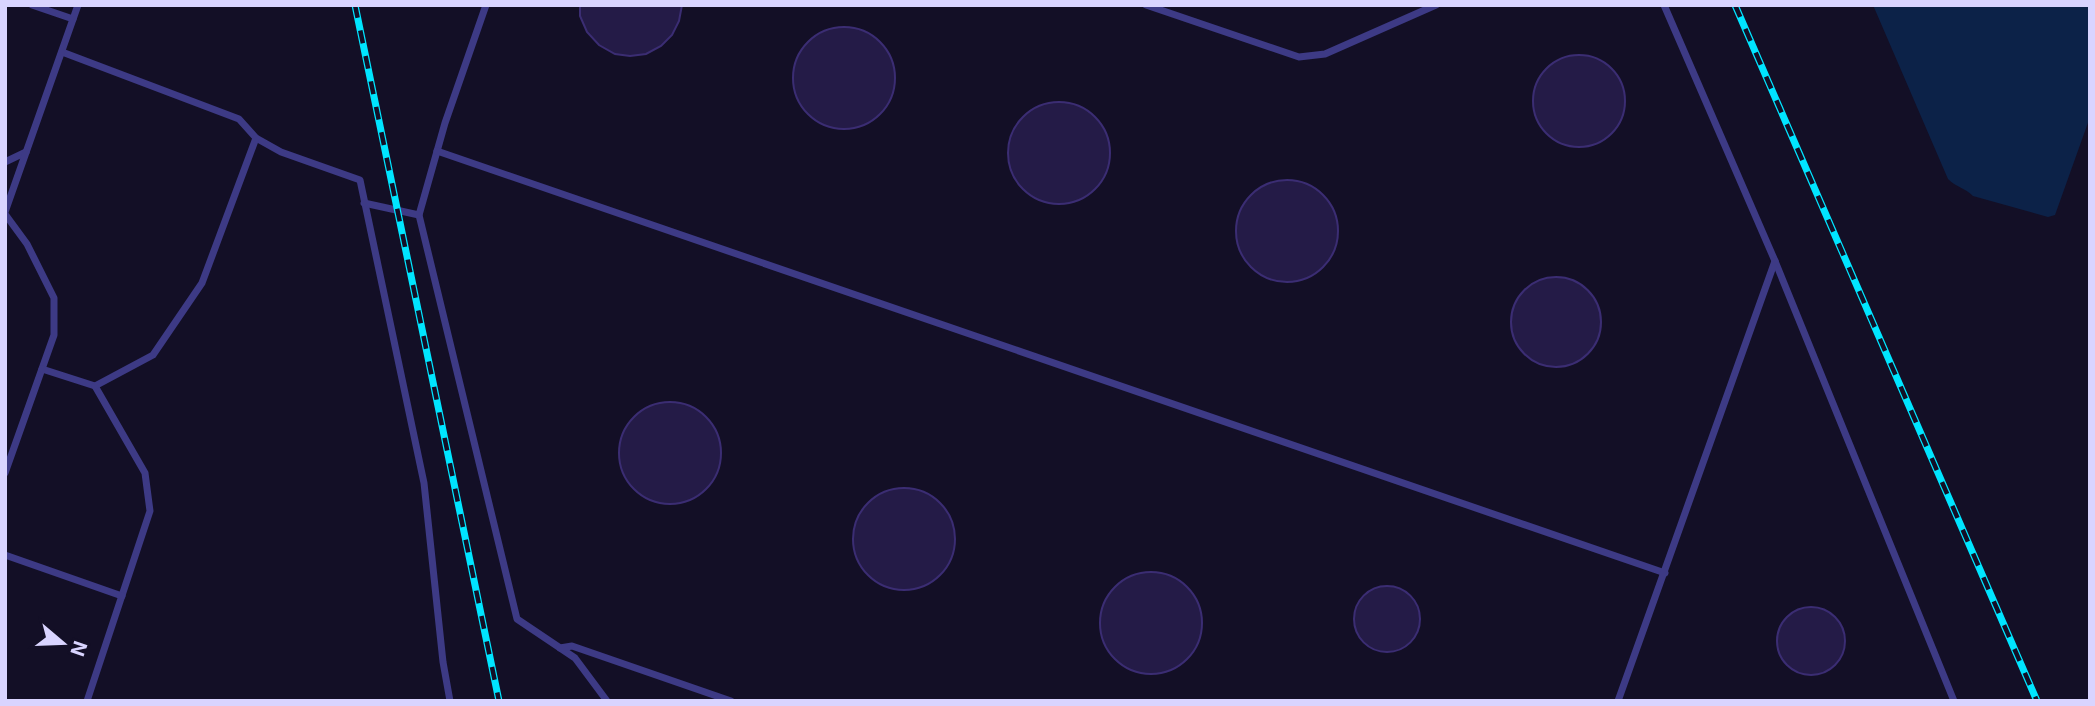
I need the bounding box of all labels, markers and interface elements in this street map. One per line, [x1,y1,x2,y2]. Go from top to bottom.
north arrow [28,608,98,678]
text: N [65,638,92,659]

